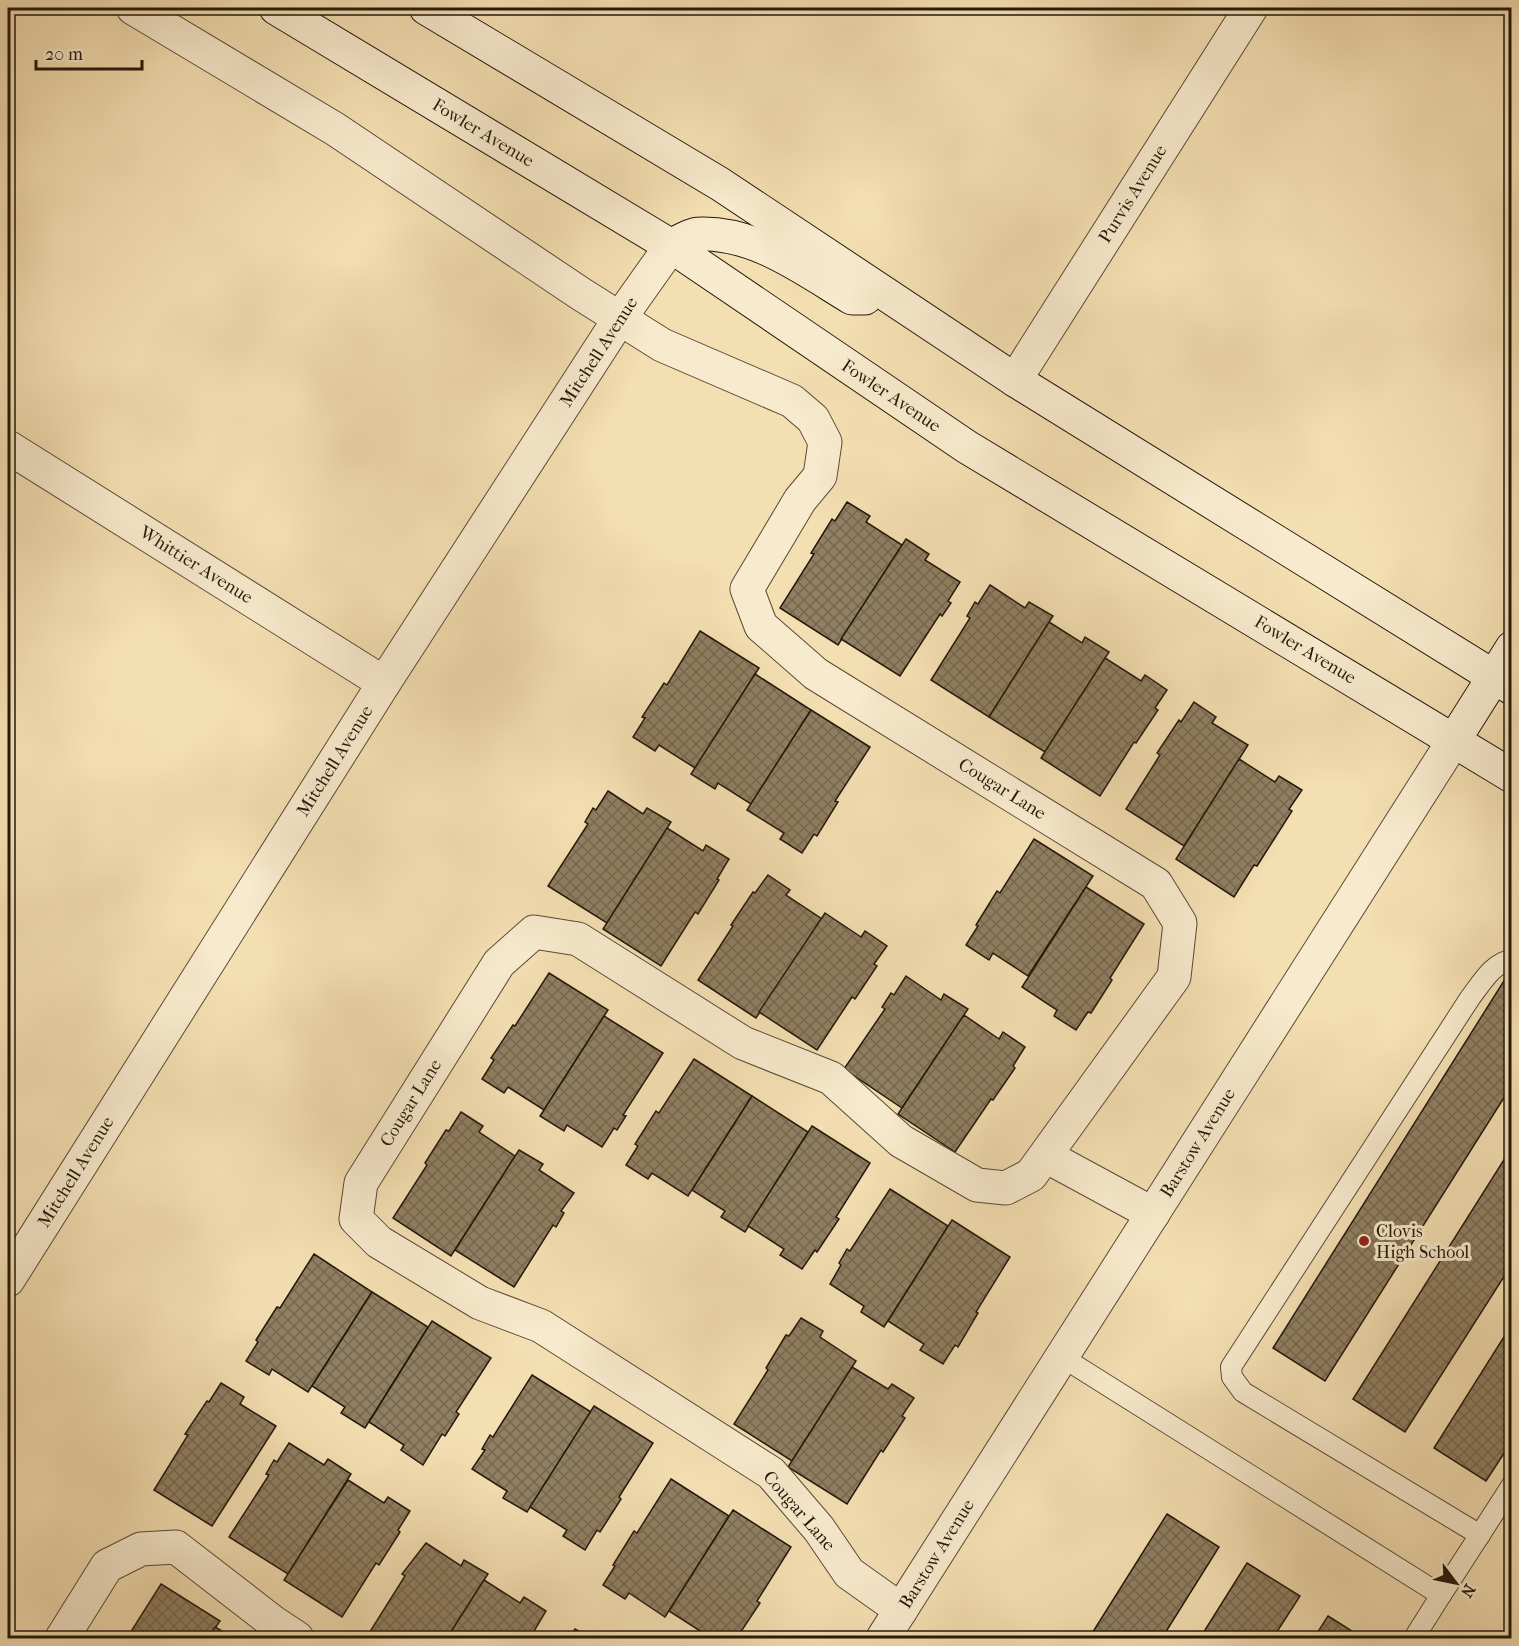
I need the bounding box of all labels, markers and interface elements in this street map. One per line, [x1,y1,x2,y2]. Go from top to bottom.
scale bar [36,33,142,71]
text: 20 m [45,44,83,65]
street label: Fowler Avenue [428,94,538,172]
street label: Purvis Avenue [1095,141,1172,247]
street label: Mitchell Avenue [556,293,642,411]
street label: Fowler Avenue [837,355,945,437]
street label: Whittier Avenue [135,521,257,608]
street label: Fowler Avenue [1250,611,1360,689]
street label: Mitchell Avenue [293,702,378,820]
street label: Cougar Lane [954,754,1050,824]
street label: Cougar Lane [376,1055,446,1151]
street label: Barstow Avenue [1156,1084,1240,1202]
street label: Mitchell Avenue [34,1113,119,1231]
place label: Clovis High School [1376,1221,1469,1263]
marker: Clovis High School [1357,1234,1371,1248]
street label: Cougar Lane [759,1467,840,1555]
street label: Barstow Avenue [895,1495,979,1613]
north arrow [1426,1553,1486,1613]
text: N [1457,1581,1480,1602]

